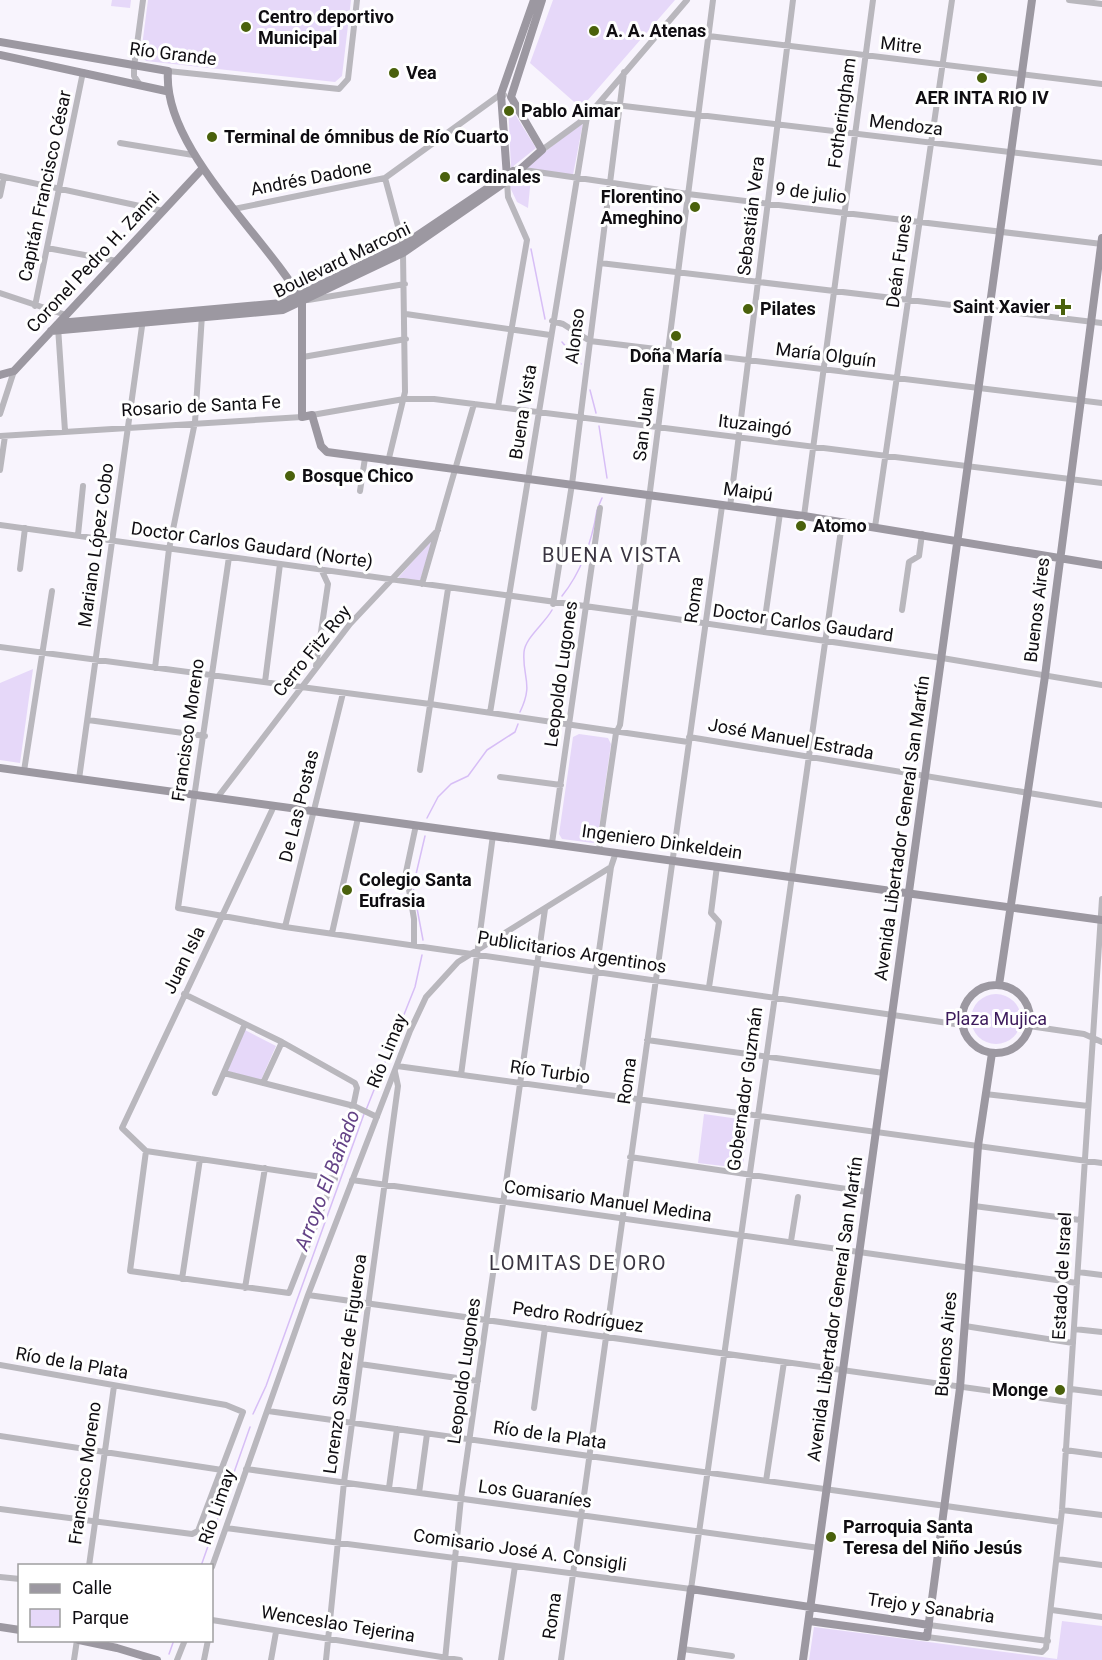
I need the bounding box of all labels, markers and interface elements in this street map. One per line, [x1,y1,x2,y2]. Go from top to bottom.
place label: Centro deportivo Municipal [258,6,394,48]
marker: Centro deportivo Municipal [239,20,253,34]
place label: A. A. Atenas [606,20,706,41]
marker: A. A. Atenas [587,24,601,38]
street label: Mitre [879,32,923,57]
street label: Río Grande [128,38,218,69]
street label: Fotheringham [823,56,860,170]
place label: Vea [406,62,437,83]
marker: Vea [387,66,401,80]
marker: AER INTA RIO IV [975,71,989,85]
place label: AER INTA RIO IV [915,87,1049,108]
street label: Capitán Francisco César [14,88,75,283]
place label: Pablo Aimar [521,100,621,121]
marker: Pablo Aimar [502,104,516,118]
street label: Mendoza [868,110,944,139]
place label: Terminal de ómnibus de Río Cuarto [224,126,509,147]
marker: Terminal de ómnibus de Río Cuarto [205,130,219,144]
street label: Sebastián Vera [733,155,768,277]
street label: Andrés Dadone [249,156,373,200]
place label: cardinales [457,166,541,187]
marker: cardinales [438,170,452,184]
street label: 9 de julio [774,178,848,207]
place label: Florentino Ameghino [601,186,683,228]
street label: Coronel Pedro H. Zanni [22,187,163,336]
marker: Florentino Ameghino [688,200,702,214]
street label: Deán Funes [882,213,915,309]
street label: Boulevard Marconi [270,217,414,302]
place label: Saint Xavier [953,296,1050,317]
place label: Pilates [760,298,816,319]
marker: Saint Xavier [1054,298,1072,316]
marker: Pilates [741,302,755,316]
street label: Alonso [561,307,588,365]
marker: Doña María [669,329,683,343]
street label: María Olguín [774,338,878,371]
place label: Doña María [630,345,723,366]
street label: Buena Vista [505,363,540,461]
street label: San Juan [629,386,658,462]
street label: Rosario de Santa Fe [121,391,281,420]
street label: Ituzaingó [717,410,793,439]
street label: Mariano López Cobo [74,461,117,628]
place label: Bosque Chico [302,465,413,486]
marker: Bosque Chico [283,469,297,483]
street label: Maipú [722,478,774,505]
place label: Atomo [813,515,867,536]
street label: Doctor Carlos Gaudard (Norte) [130,517,374,573]
marker: Atomo [794,519,808,533]
district label: BUENA VISTA [542,543,682,567]
street label: Buenos Aires [1020,556,1053,664]
street label: Roma [680,575,707,625]
street label: Leopoldo Lugones [540,599,581,748]
street label: Doctor Carlos Gaudard [711,599,895,646]
street label: Cerro Fitz Roy [268,600,355,701]
street label: Francisco Moreno [167,657,208,803]
street label: Avenida Libertador General San Martín [870,674,933,982]
street label: José Manuel Estrada [706,714,876,763]
street label: De Las Postas [274,748,323,864]
street label: Ingeniero Dinkeldein [580,820,744,863]
place label: Colegio Santa Eufrasia [359,869,472,911]
marker: Colegio Santa Eufrasia [340,883,354,897]
street label: Juan Isla [158,923,209,997]
street label: Publicitarios Argentinos [476,926,668,977]
street label: Gobernador Guzmán [723,1005,766,1172]
park label: Plaza Mujica [945,1008,1047,1029]
street label: Río Limay [362,1010,411,1091]
street label: Río Turbio [509,1055,591,1088]
street label: Roma [613,1056,640,1106]
water label: Arroyo El Bañado [289,1107,365,1254]
street label: Avenida Libertador General San Martín [803,1155,866,1463]
street label: Comisario Manuel Medina [503,1176,713,1225]
street label: Estado de Israel [1048,1212,1075,1340]
district label: LOMITAS DE ORO [489,1251,667,1275]
street label: Lorenzo Suarez de Figueroa [319,1252,370,1475]
street label: Buenos Aires [930,1290,961,1397]
street label: Leopoldo Lugones [443,1296,484,1445]
street label: Pedro Rodríguez [511,1297,645,1336]
street label: Río de la Plata [14,1342,130,1383]
place label: Monge [992,1379,1048,1400]
marker: Monge [1053,1383,1067,1397]
street label: Francisco Moreno [64,1400,105,1546]
street label: Río de la Plata [492,1416,608,1453]
street label: Río Limay [194,1466,239,1547]
street label: Los Guaraníes [477,1475,593,1512]
place label: Parroquia Santa Teresa del Niño Jesús [843,1516,1022,1558]
street label: Comisario José A. Consigli [412,1524,628,1575]
marker: Parroquia Santa Teresa del Niño Jesús [824,1530,838,1544]
legend [18,1564,213,1642]
text: Calle [72,1577,112,1598]
street label: Trejo y Sanabria [866,1588,996,1627]
street label: Roma [538,1591,565,1641]
street label: Wenceslao Tejerina [260,1601,416,1646]
text: Parque [72,1607,129,1628]

